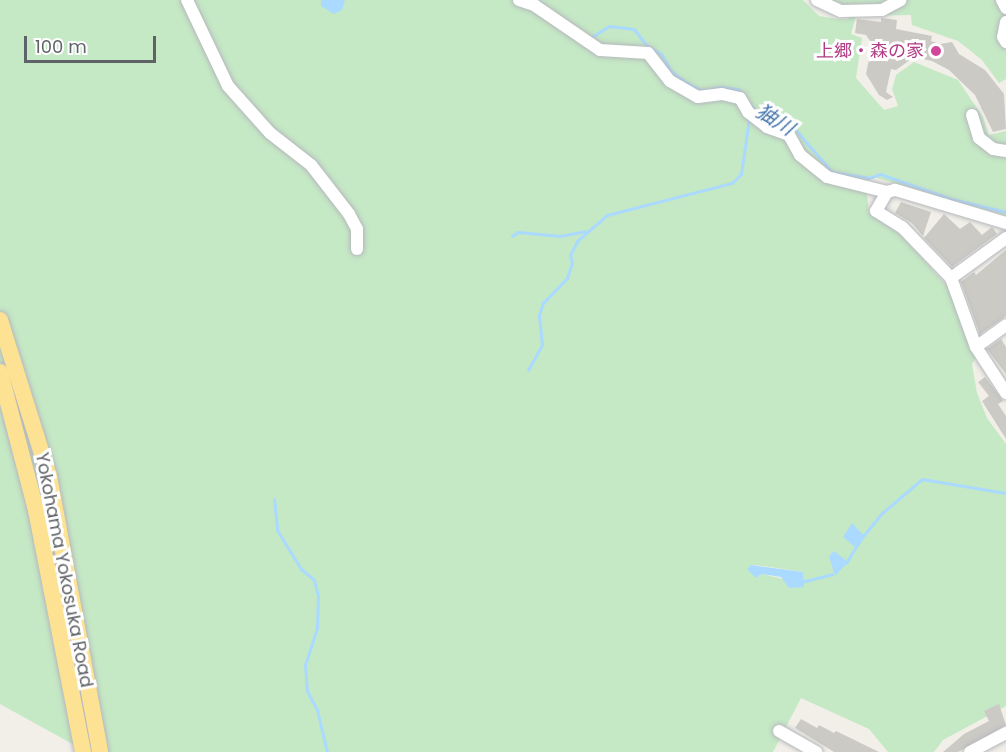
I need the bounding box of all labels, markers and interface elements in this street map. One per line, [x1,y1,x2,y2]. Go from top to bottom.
scale bar [27,24,159,62]
text: 100 m [35,34,87,59]
place label: 上郷・森の家 [816,40,924,62]
marker: 上郷・森の家 [929,44,943,58]
water label: 㹨川 [752,99,798,141]
street label: Yokohama Yokosuka Road [31,451,97,689]

